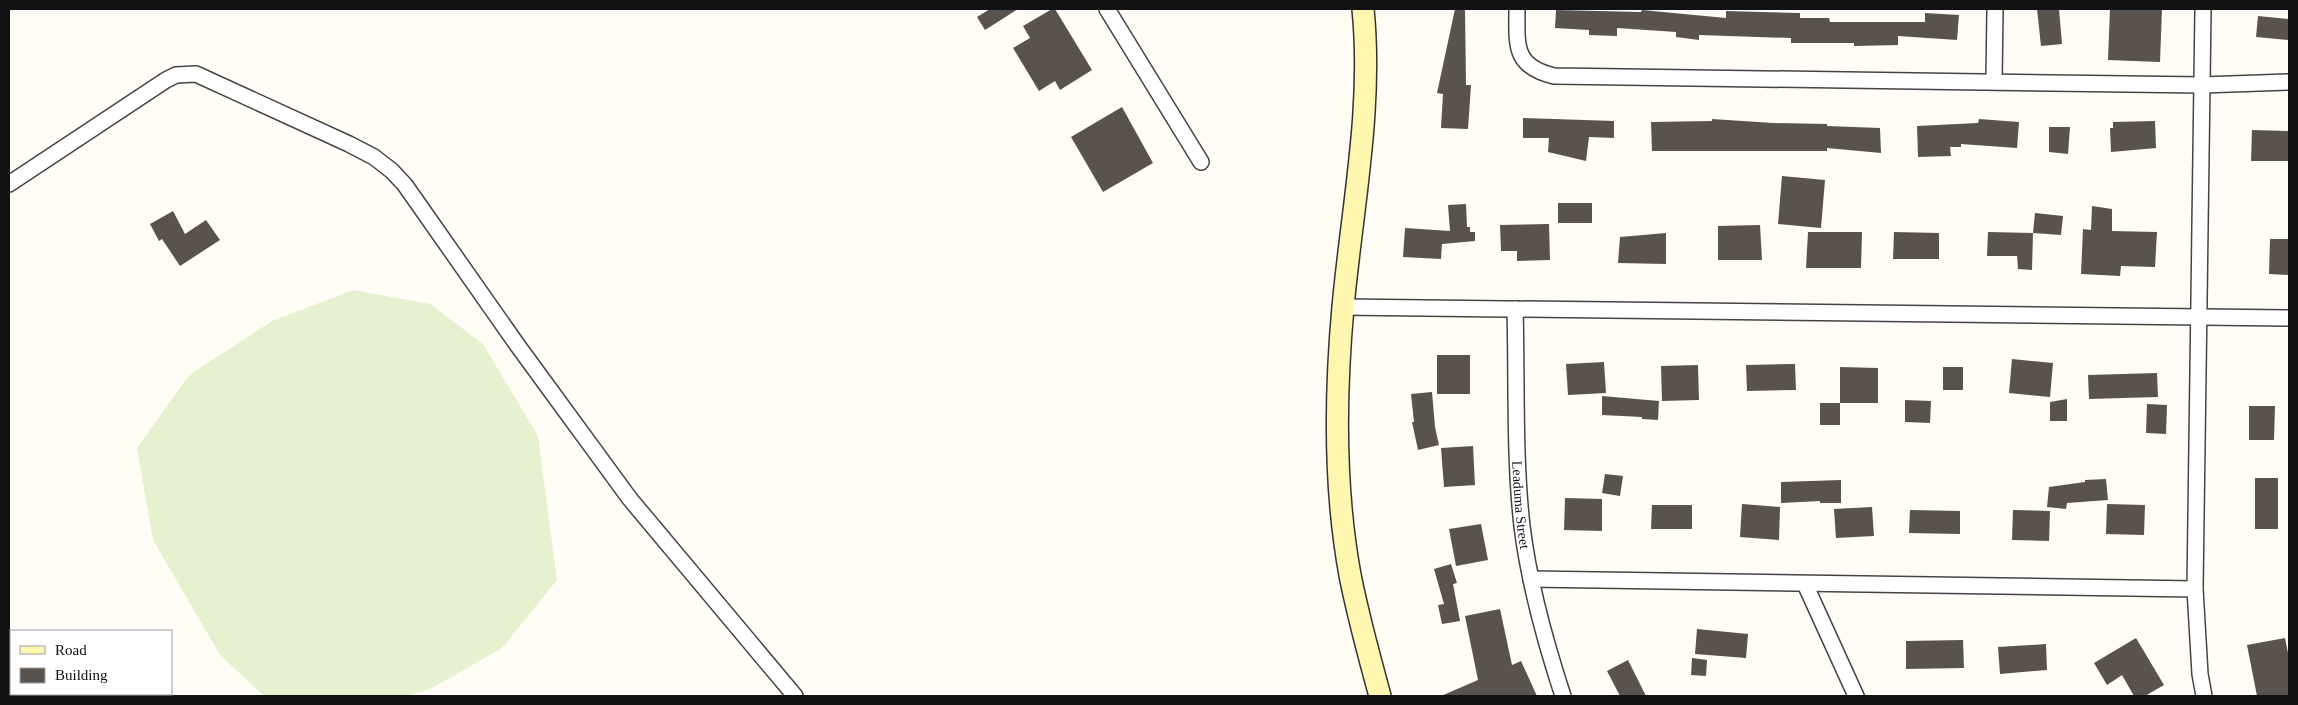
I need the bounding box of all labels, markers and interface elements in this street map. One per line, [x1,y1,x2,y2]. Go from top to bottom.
street label: Leaduma Street [1509,461,1532,550]
legend [10,630,172,695]
text: Road [55,642,87,658]
text: Building [55,667,108,683]

